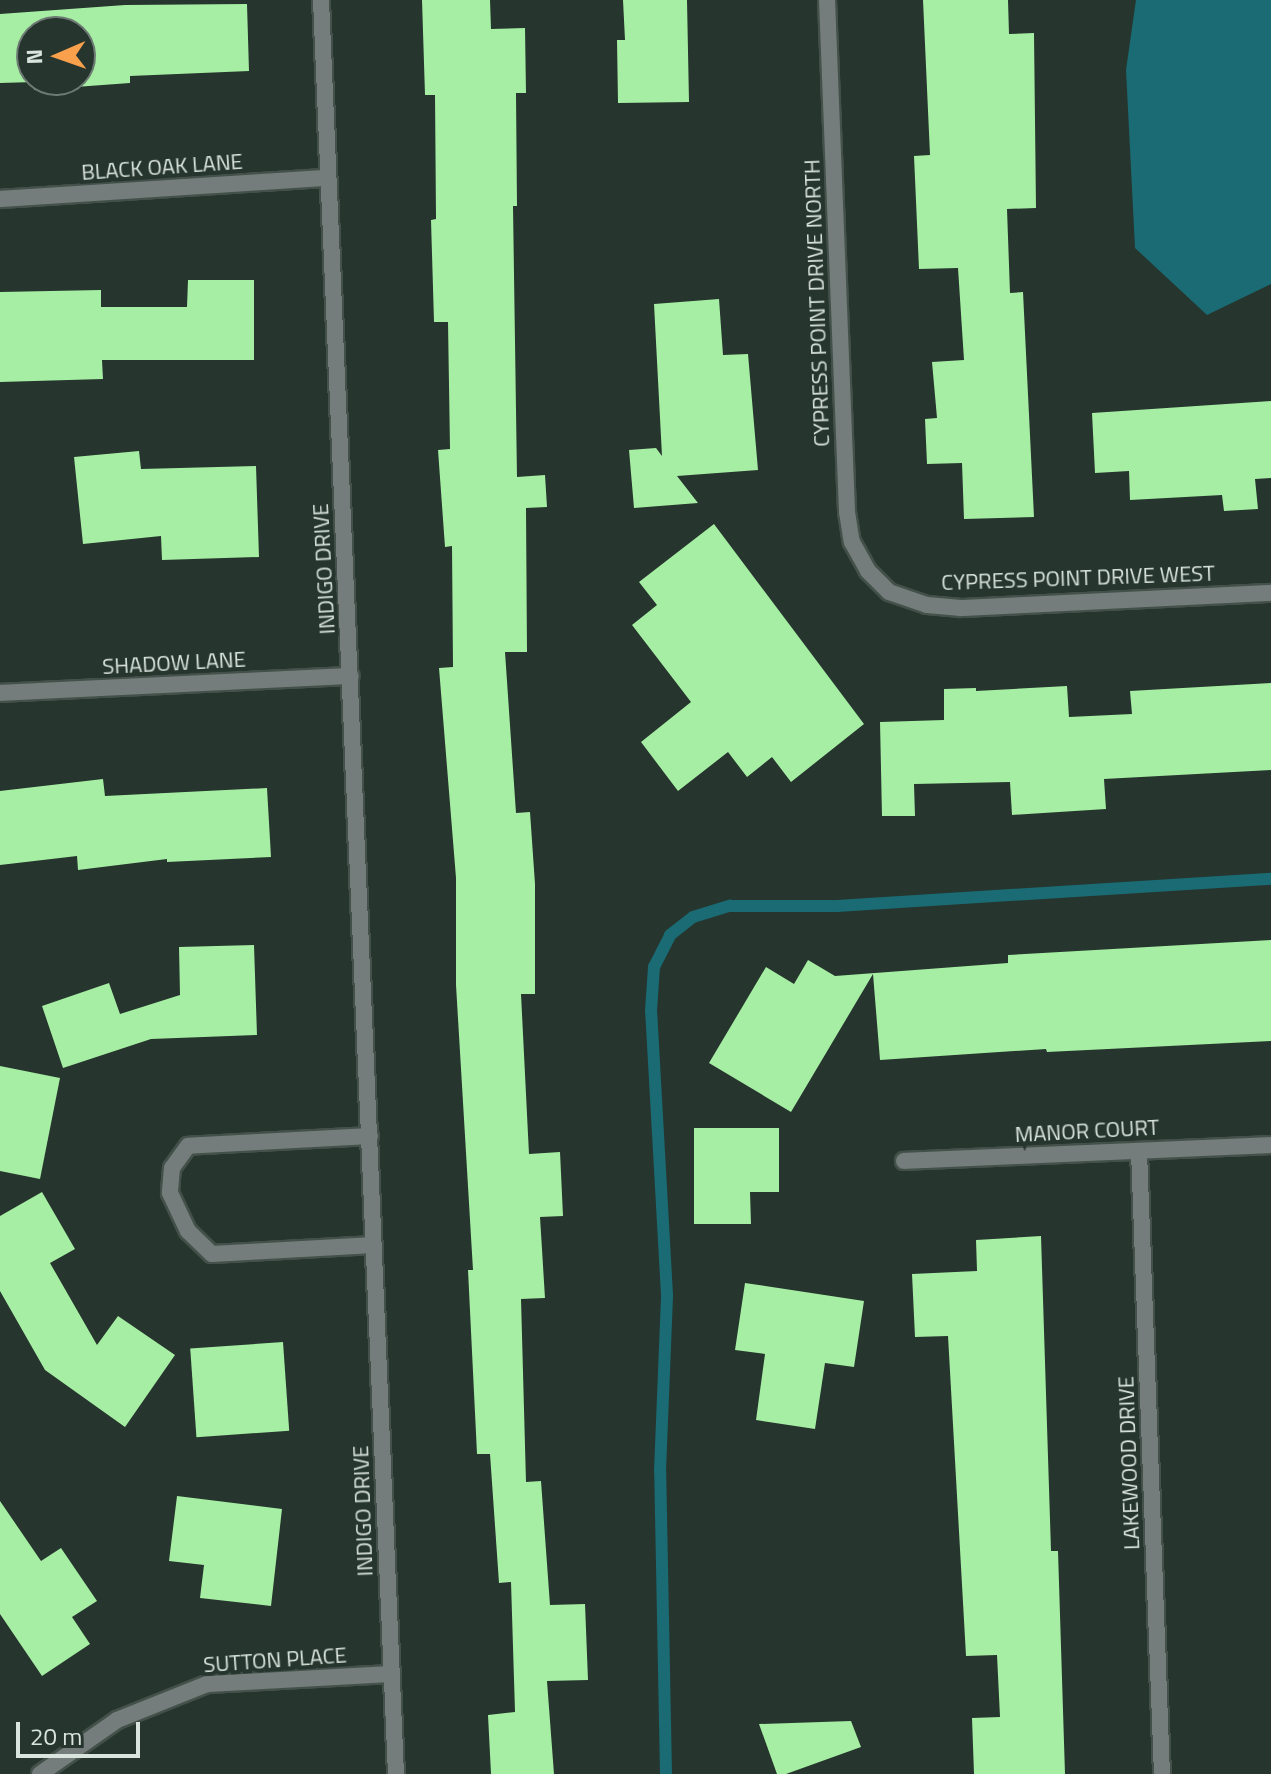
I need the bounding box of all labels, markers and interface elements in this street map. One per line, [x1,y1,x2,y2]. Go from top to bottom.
north arrow [16,16,96,96]
text: N [17,49,51,65]
street label: BLACK OAK LANE [80,148,244,186]
street label: CYPRESS POINT DRIVE NORTH [799,159,835,447]
street label: INDIGO DRIVE [307,503,341,635]
street label: CYPRESS POINT DRIVE WEST [941,560,1215,596]
street label: SHADOW LANE [102,646,246,680]
street label: MANOR COURT [1014,1114,1160,1148]
street label: LAKEWOOD DRIVE [1113,1376,1145,1550]
street label: INDIGO DRIVE [348,1445,378,1577]
street label: SUTTON PLACE [202,1642,348,1678]
scale bar [20,1706,144,1756]
text: 20 m [30,1718,82,1754]

